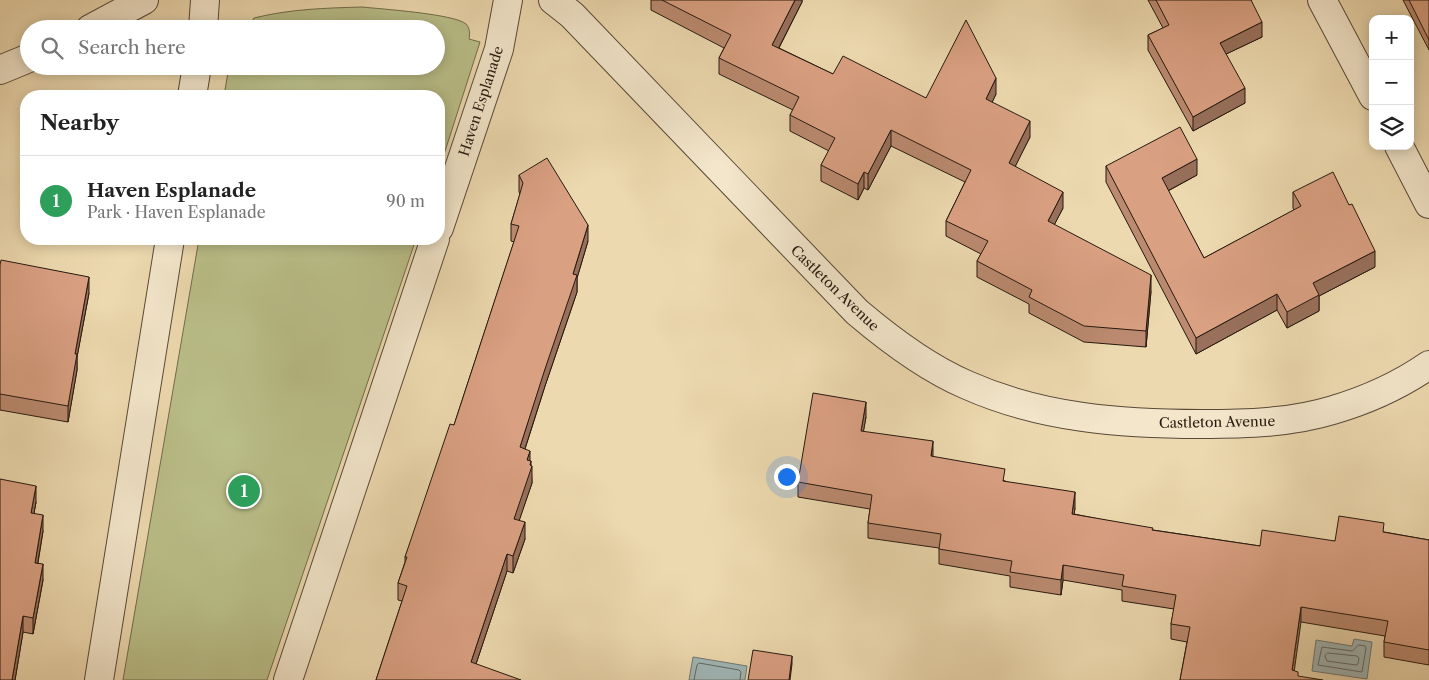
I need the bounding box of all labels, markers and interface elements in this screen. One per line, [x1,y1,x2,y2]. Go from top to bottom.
map controls [1369,15,1414,150]
button: + [1369,15,1414,60]
search box [20,20,445,75]
icon: search [38,34,66,62]
text: Search here [78,36,186,59]
street label: Haven Esplanade [455,43,507,158]
button: − [1369,60,1414,105]
button: layers [1369,105,1414,150]
text: Nearby [40,110,119,135]
text: Haven Esplanade [87,179,256,202]
text: 1 [52,191,60,211]
text: 90 m [386,191,425,211]
text: Park · Haven Esplanade [87,202,266,222]
street label: Castleton Avenue [787,241,883,335]
street label: Castleton Avenue [1159,412,1275,432]
your location [774,464,800,490]
pin: 1 [228,472,260,510]

